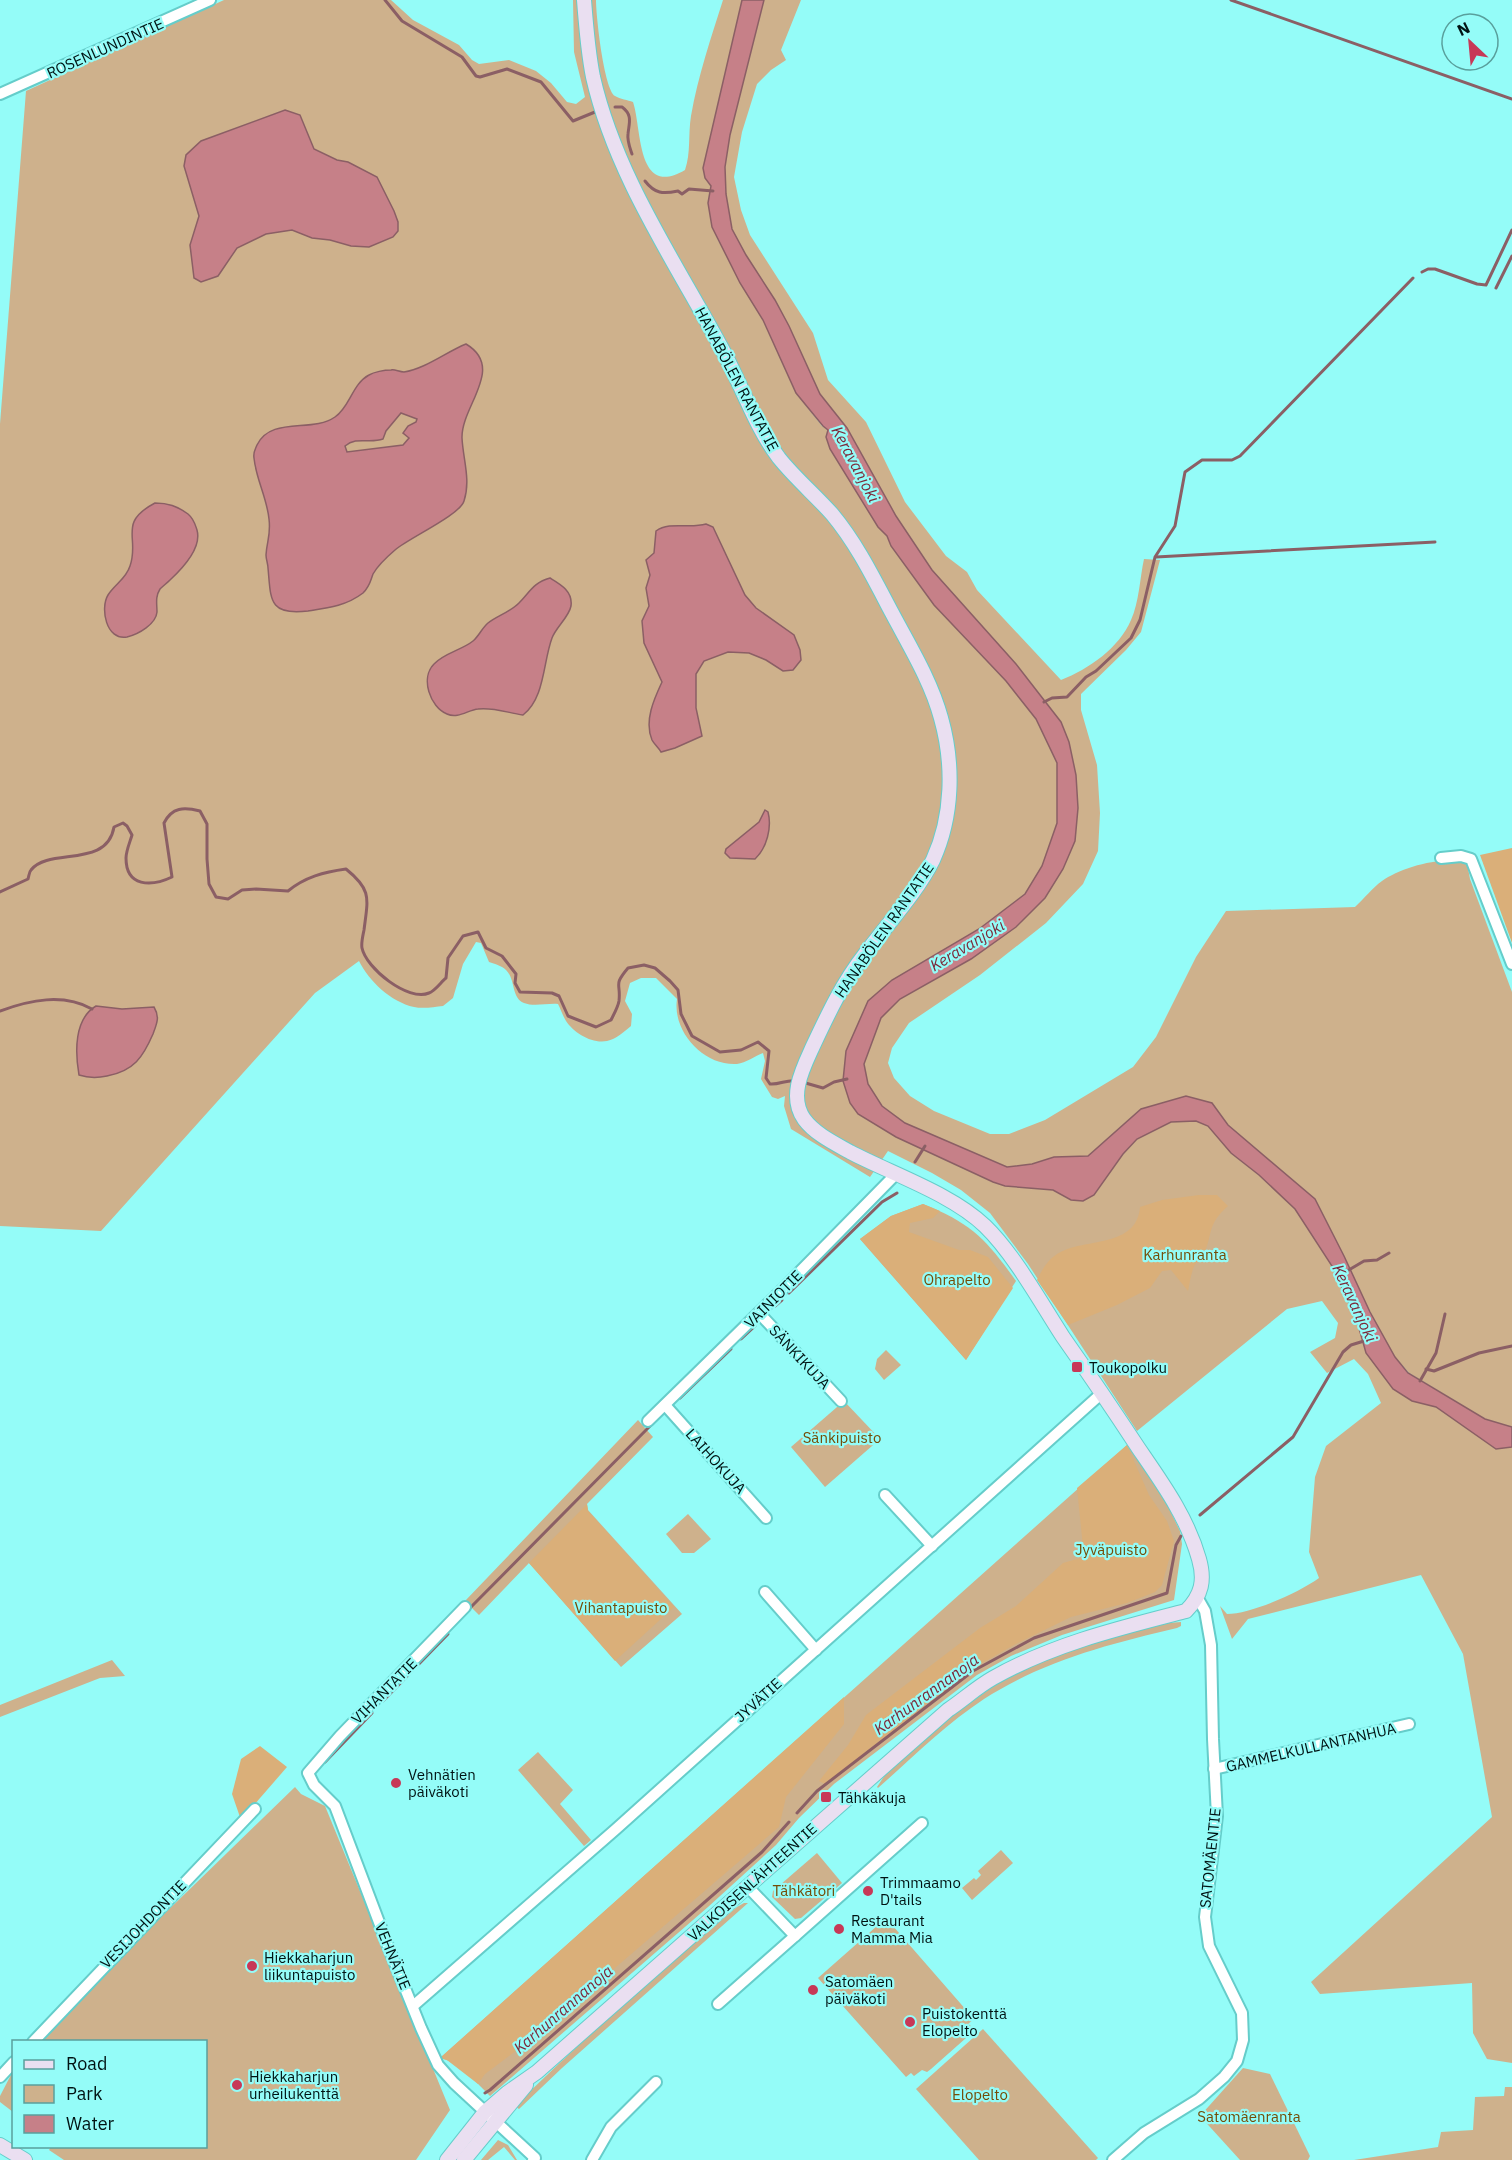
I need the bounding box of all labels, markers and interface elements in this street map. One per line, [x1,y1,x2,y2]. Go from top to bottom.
north arrow [1440,12,1500,72]
street label: ROSENLUNDINTIE [44,14,166,82]
text: N [1454,17,1473,40]
street label: HANABÖLEN RANTATIE [691,304,783,454]
water label: Keravanjoki [828,422,885,506]
street label: HANABÖLEN RANTATIE [830,859,938,1001]
water label: Keravanjoki [926,915,1009,975]
park label: Karhunranta [1143,1245,1227,1264]
water label: Keravanjoki [1328,1261,1382,1346]
street label: VAINIOTIE [740,1266,806,1332]
park label: Ohrapelto [923,1270,991,1289]
street label: SÄNKIKUJA [765,1321,835,1393]
place label: Toukopolku [1089,1358,1167,1377]
marker: Toukopolku [1070,1360,1084,1374]
street label: LAIHOKUJA [682,1424,751,1498]
park label: Sänkipuisto [803,1428,881,1447]
park label: Jyväpuisto [1075,1540,1147,1559]
park label: Vihantapuisto [575,1598,668,1617]
water label: Karhunrannanoja [870,1649,982,1739]
street label: VIHANTATIE [347,1654,421,1728]
street label: JYVÄTIE [730,1674,786,1726]
street label: GAMMELKULLANTANHUA [1224,1718,1398,1776]
place label: Vehnätien päiväkoti [408,1765,476,1801]
marker: Vehnätien päiväkoti [389,1776,403,1790]
place label: Tähkäkuja [838,1788,906,1807]
marker: Tähkäkuja [819,1790,833,1804]
street label: SATOMÄENTIE [1195,1807,1225,1909]
street label: VALKOISENLÄHTEENTIE [683,1819,821,1945]
place label: Trimmaamo D'tails [880,1873,961,1909]
street label: VESIJOHDONTIE [96,1876,190,1972]
park label: Tähkätori [773,1881,835,1900]
marker: Trimmaamo D'tails [861,1884,875,1898]
place label: Restaurant Mamma Mia [851,1911,933,1947]
street label: VEHNÄTIE [371,1920,415,1992]
marker: Restaurant Mamma Mia [832,1922,846,1936]
place label: Hiekkaharjun liikuntapuisto [264,1948,355,1984]
marker: Hiekkaharjun liikuntapuisto [245,1959,259,1973]
water label: Karhunrannanoja [509,1960,617,2058]
place label: Satomäen päiväkoti [825,1972,893,2008]
marker: Satomäen päiväkoti [806,1983,820,1997]
place label: Puistokenttä Elopelto [922,2004,1007,2040]
marker: Puistokenttä Elopelto [903,2015,917,2029]
legend [12,2040,207,2148]
text: Road [66,2052,107,2075]
place label: Hiekkaharjun urheilukenttä [249,2067,339,2103]
marker: Hiekkaharjun urheilukenttä [230,2078,244,2092]
text: Park [66,2082,103,2105]
park label: Elopelto [952,2085,1008,2104]
park label: Satomäenranta [1197,2107,1301,2126]
text: Water [66,2112,115,2135]

